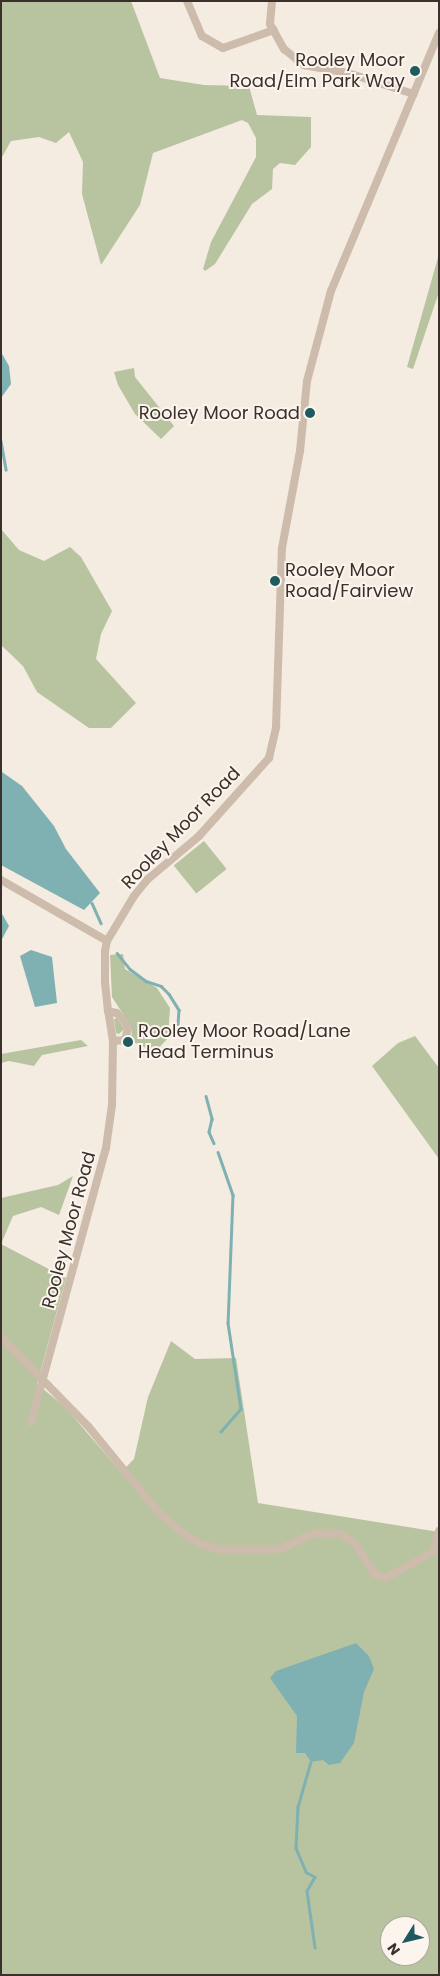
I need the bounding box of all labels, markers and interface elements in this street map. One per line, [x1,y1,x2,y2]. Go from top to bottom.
place label: Rooley Moor Road/Elm Park Way [229,50,405,92]
marker: Rooley Moor Road/Elm Park Way [409,65,421,77]
place label: Rooley Moor Road [139,402,300,424]
marker: Rooley Moor Road [304,407,316,419]
place label: Rooley Moor Road/Fairview [285,560,413,602]
marker: Rooley Moor Road/Fairview [269,575,281,587]
street label: Rooley Moor Road [117,762,245,894]
place label: Rooley Moor Road/Lane Head Terminus [138,1021,351,1064]
marker: Rooley Moor Road/Lane Head Terminus [122,1036,134,1048]
street label: Rooley Moor Road [38,1149,100,1311]
north arrow [380,1916,430,1966]
text: N [382,1939,405,1959]

